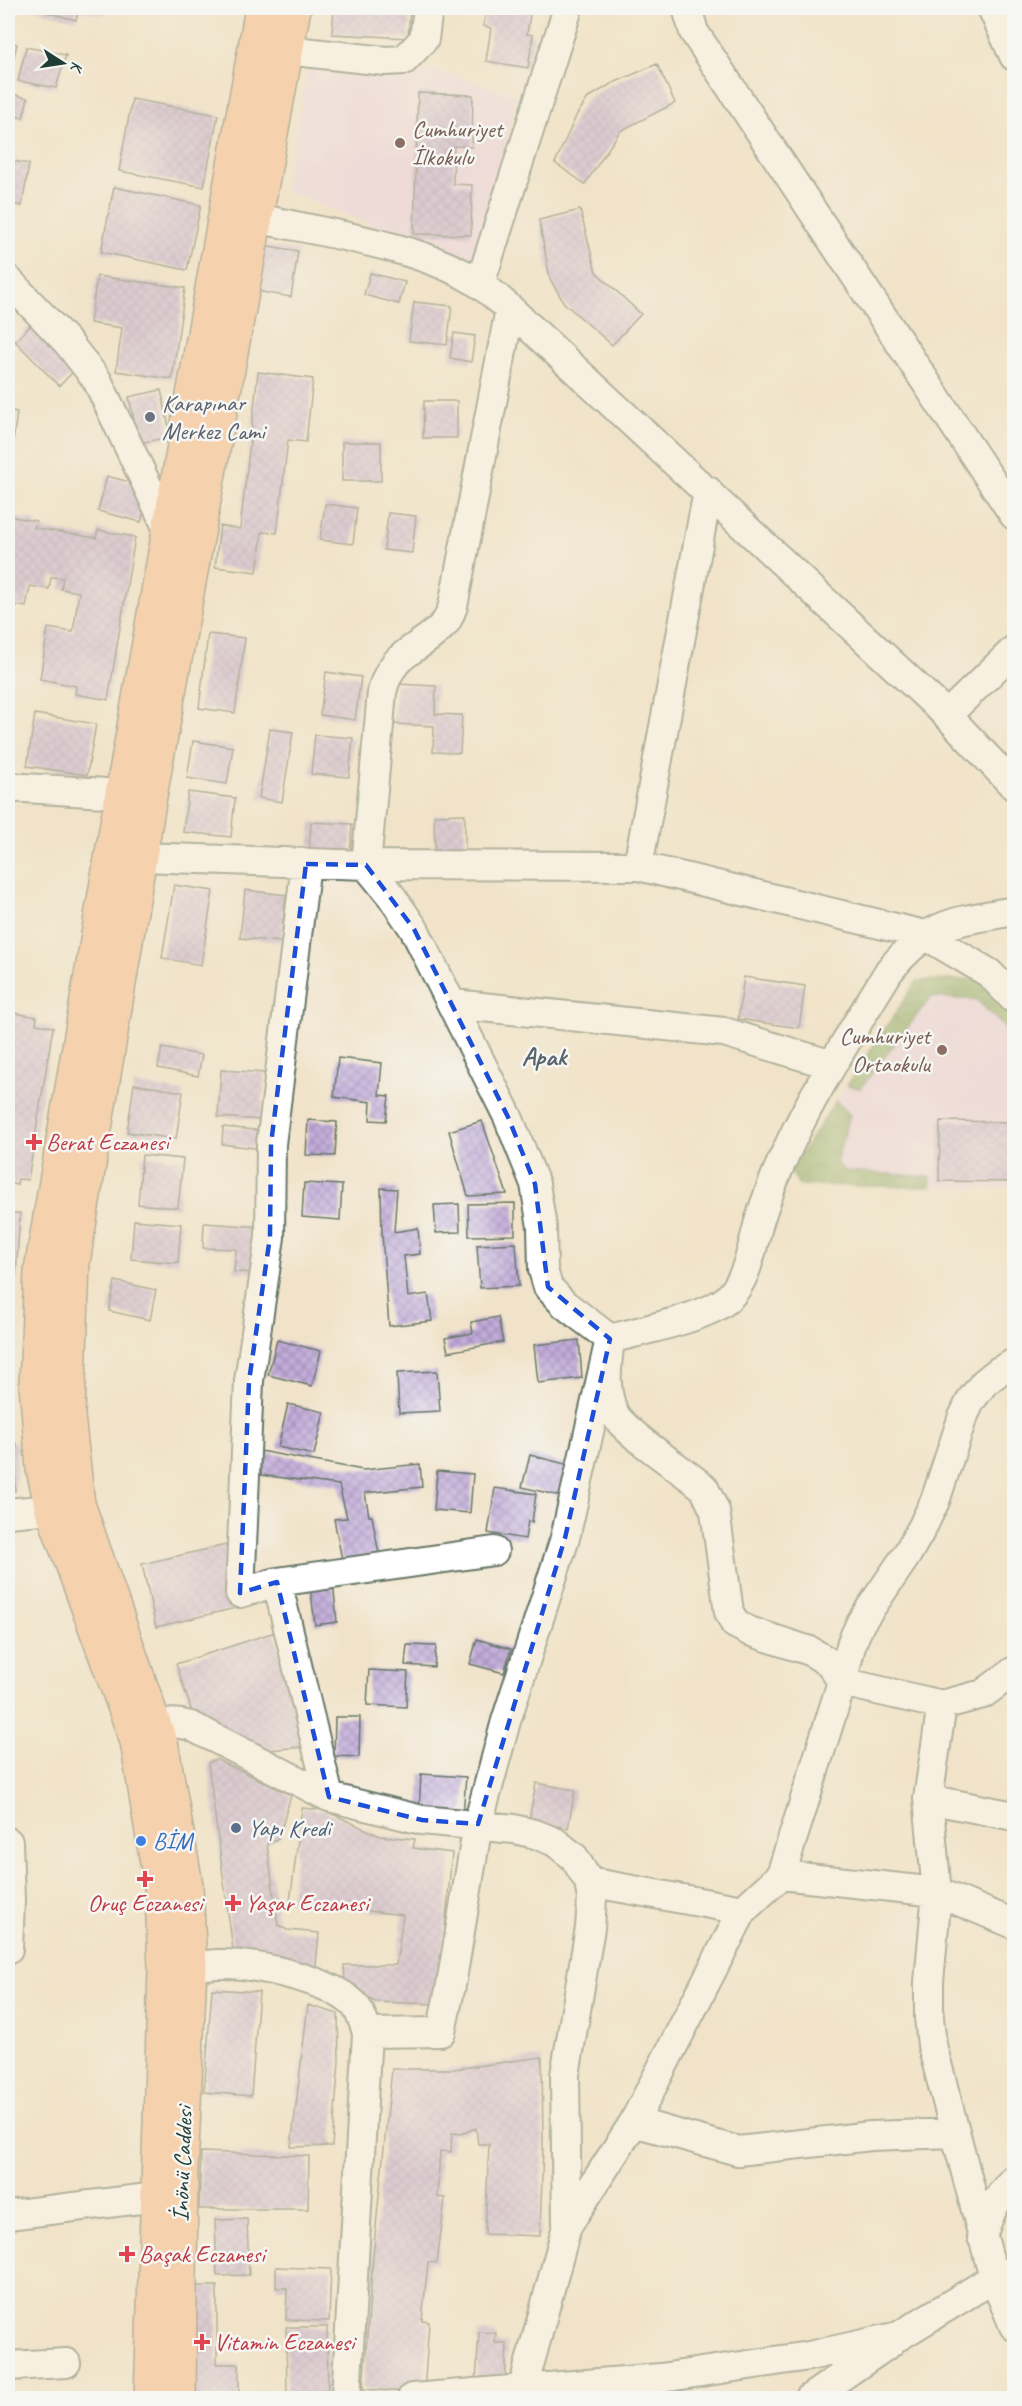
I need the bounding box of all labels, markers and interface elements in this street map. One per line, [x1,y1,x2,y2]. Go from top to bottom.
north arrow [33,33,93,93]
text: K [65,60,87,76]
place label: Cumhuriyet İlkokulu [412,114,505,172]
marker: Cumhuriyet İlkokulu [393,136,407,150]
place label: Karapınar Merkez Cami [162,388,267,446]
marker: Karapınar Merkez Cami [143,410,157,424]
place label: Cumhuriyet Ortaokulu [840,1021,932,1079]
district label: Apak [522,1040,568,1073]
marker: Cumhuriyet Ortaokulu [935,1043,949,1057]
place label: Berat Eczanesi [46,1127,171,1157]
marker: Berat Eczanesi [27,1135,41,1149]
place label: Yapı Kredi [248,1813,333,1843]
marker: Yapı Kredi [229,1821,243,1835]
place label: BİM [153,1826,195,1856]
marker: BİM [134,1834,148,1848]
marker: Oruç Eczanesi [138,1872,152,1886]
place label: Oruç Eczanesi [88,1888,206,1918]
place label: Yaşar Eczanesi [245,1888,371,1918]
marker: Yaşar Eczanesi [226,1896,240,1910]
street label: İnönü Caddesi [165,2102,199,2222]
place label: Başak Eczanesi [139,2239,267,2269]
marker: Başak Eczanesi [120,2247,134,2261]
place label: Vitamin Eczanesi [214,2327,358,2357]
marker: Vitamin Eczanesi [195,2335,209,2349]

